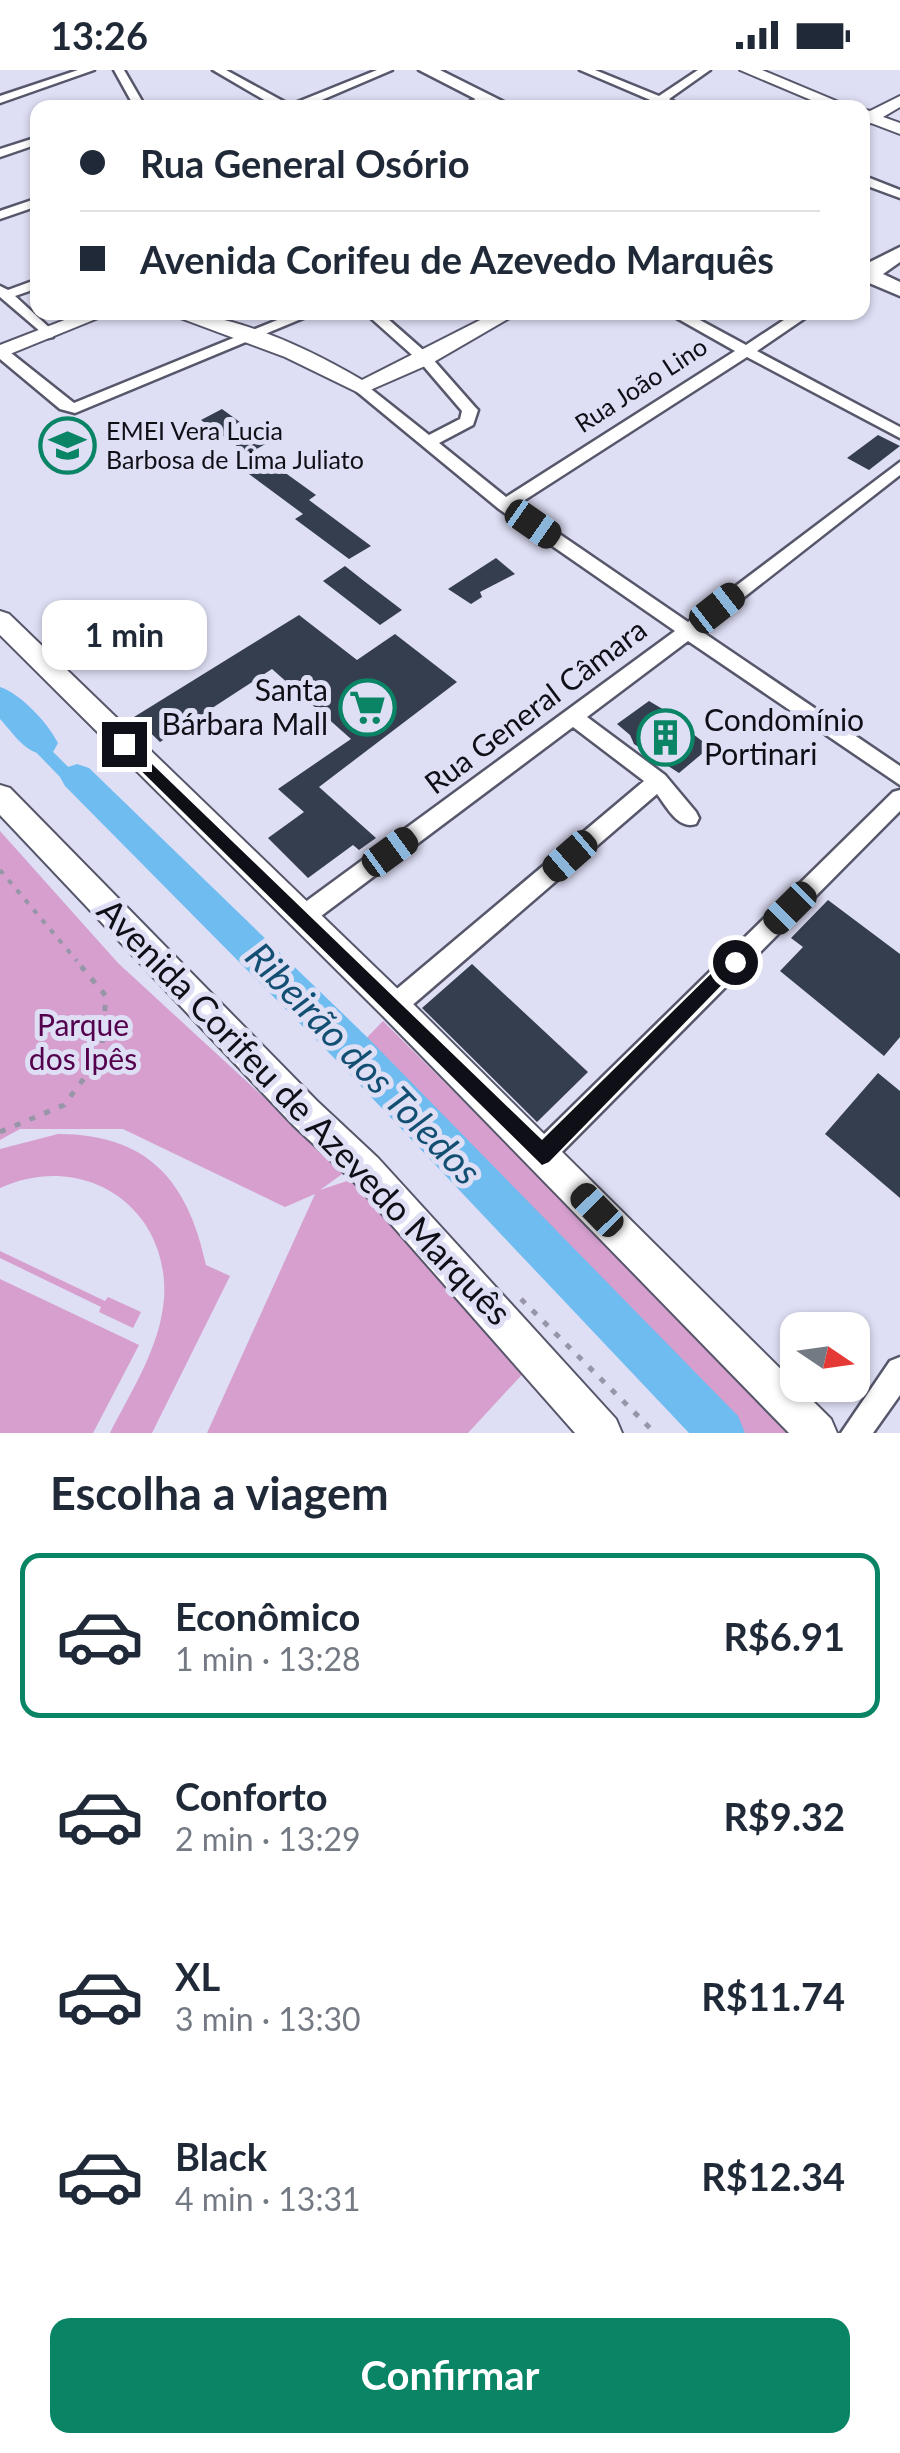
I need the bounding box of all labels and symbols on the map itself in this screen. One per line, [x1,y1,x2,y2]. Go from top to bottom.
street label: Rua João Lino [569,330,712,438]
school or university icon: EMEI Vera Lucia Barbosa de Lima Juliato [37,415,97,475]
place label: EMEI Vera Lucia Barbosa de Lima Juliato [106,415,364,474]
car [500,495,566,553]
car [684,578,750,638]
callout: 1 min [42,599,206,669]
street label: Rua General Câmara [417,610,653,800]
place label: Santa Bárbara Mall [162,671,328,741]
supermarket icon: Santa Bárbara Mall [337,678,397,738]
place label: Condomínio Portinari [704,701,864,771]
building icon: Condomínio Portinari [635,708,695,768]
route end [102,722,147,767]
car [357,822,423,882]
car [538,825,602,887]
car [758,876,822,940]
street label: Avenida Corifeu de Azevedo Marquês [90,889,521,1333]
water label: Ribeirão dos Toledos [237,932,492,1193]
route start [713,940,758,985]
park label: Parque dos Ipês [29,1006,137,1076]
car [565,1178,629,1242]
north arrow [780,1312,870,1402]

